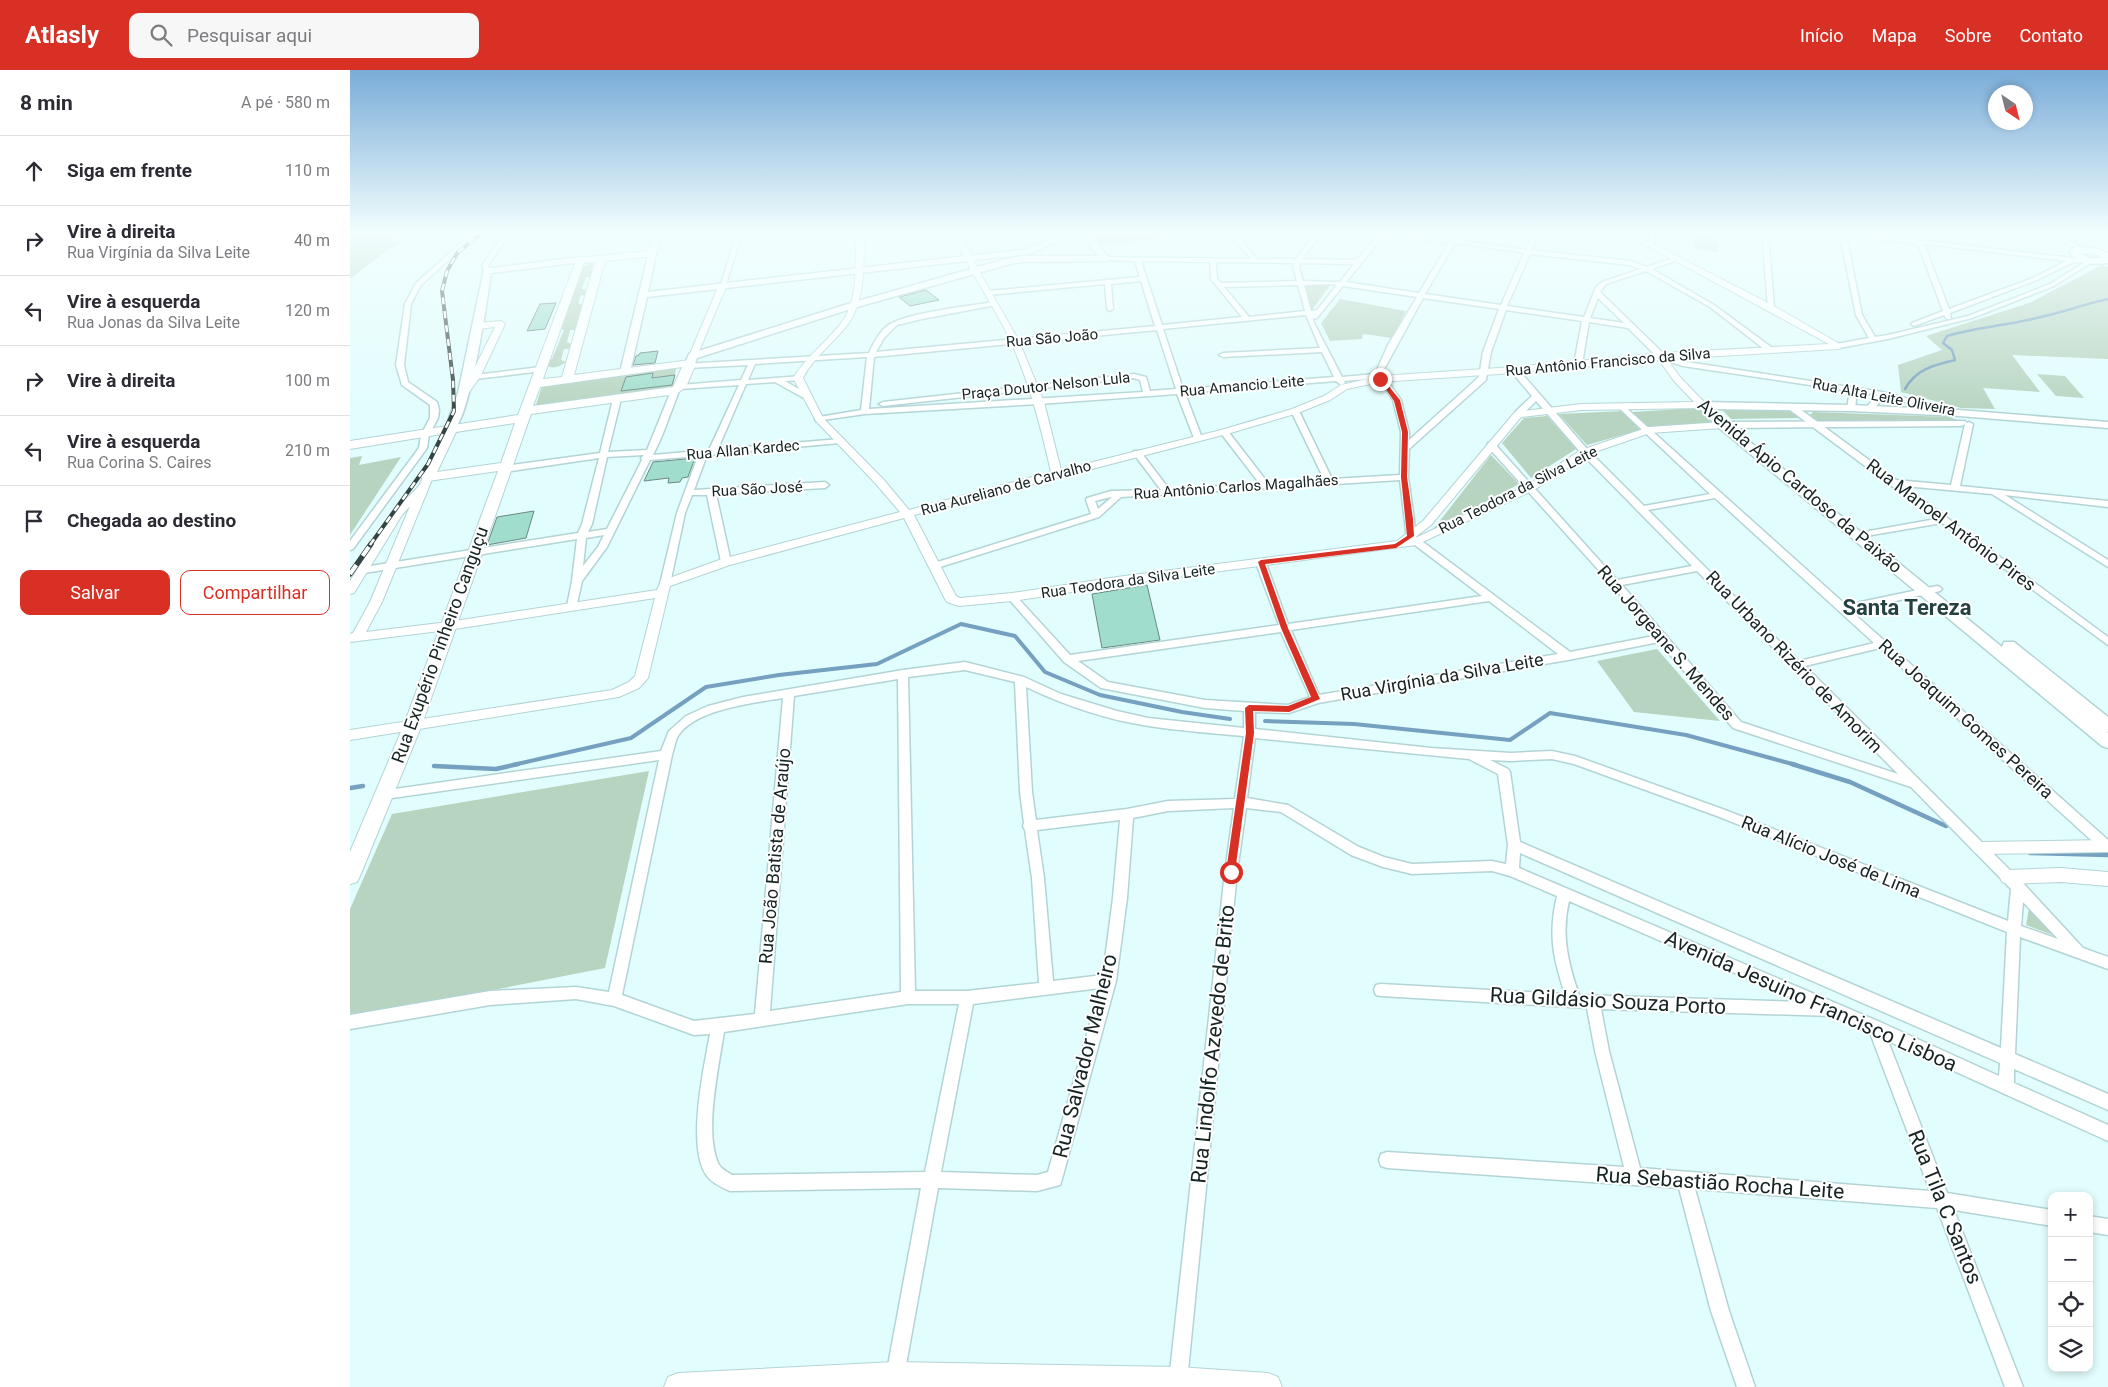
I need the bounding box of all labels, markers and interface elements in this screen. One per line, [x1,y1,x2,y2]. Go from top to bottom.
search box [129,13,479,58]
text: Atlasly [25,21,99,49]
icon: search [147,21,175,49]
text: Pesquisar aqui [187,24,312,47]
text: Início [1800,25,1843,46]
text: Mapa [1871,25,1917,46]
text: Sobre [1945,25,1991,46]
text: Contato [2019,25,2083,46]
north arrow [1988,85,2033,130]
text: 8 min [20,91,73,115]
text: A pé · 580 m [241,93,330,112]
icon: ahead [20,157,48,185]
text: Siga em frente [67,159,192,182]
text: 110 m [285,161,330,180]
text: Vire à direita [67,220,176,243]
icon: right [20,227,48,255]
text: 40 m [294,231,330,250]
text: Rua Virgínia da Silva Leite [67,243,250,262]
text: Vire à esquerda [67,290,200,313]
icon: left [20,297,48,325]
text: 120 m [285,301,330,320]
text: Rua Jonas da Silva Leite [67,313,240,332]
street label: Rua São João [1005,325,1099,351]
street label: Rua Antônio Francisco da Silva [1505,344,1711,380]
icon: right [20,367,48,395]
street label: Praça Doutor Nelson Lula [961,368,1131,404]
route end [1369,368,1392,391]
text: Vire à direita [67,369,176,392]
text: 100 m [285,371,330,390]
street label: Rua Amancio Leite [1179,372,1305,400]
street label: Rua Alta Leite Oliveira [1811,374,1957,420]
street label: Avenida Ápio Cardoso da Paixão [1694,394,1907,577]
text: Vire à esquerda [67,430,200,453]
street label: Rua Allan Kardec [686,436,800,464]
icon: left [20,437,48,465]
text: 210 m [285,441,330,460]
street label: Rua Teodora da Silva Leite [1436,442,1600,538]
text: Rua Corina S. Caires [67,453,211,472]
street label: Rua Manoel Antônio Pires [1862,454,2040,595]
street label: Rua Aureliano de Carvalho [919,457,1093,519]
street label: Rua Antônio Carlos Magalhães [1133,471,1339,503]
street label: Rua São José [711,478,803,500]
icon: arrive [20,507,48,535]
text: Chegada ao destino [67,509,236,532]
street label: Rua Exupério Pinheiro Canguçu [387,524,492,766]
street label: Rua Teodora da Silva Leite [1040,560,1216,602]
street label: Rua Jorgeane S. Mendes [1593,561,1740,725]
street label: Rua Urbano Rizério de Amorim [1702,566,1887,757]
button: Salvar [20,570,170,615]
button: Compartilhar [180,570,330,615]
district label: Santa Tereza [1843,595,1972,620]
street label: Rua Joaquim Gomes Pereira [1875,635,2058,803]
street label: Rua Virgínia da Silva Leite [1339,648,1545,705]
street label: Rua João Batista de Araújo [755,747,794,965]
street label: Rua Alício José de Lima [1738,811,1924,902]
route start [1220,861,1243,884]
street label: Rua Lindolfo Azevedo de Brito [1186,903,1240,1184]
street label: Avenida Jesuino Francisco Lisboa [1661,926,1961,1076]
street label: Rua Salvador Malheiro [1048,952,1122,1160]
street label: Rua Gildásio Souza Porto [1489,983,1727,1019]
street label: Rua Tila C Santos [1903,1126,1987,1288]
street label: Rua Sebastião Rocha Leite [1595,1162,1845,1204]
map controls [2048,1192,2093,1372]
button: + [2048,1192,2093,1237]
button: − [2048,1237,2093,1282]
button: locate [2048,1282,2093,1327]
button: layers [2048,1327,2093,1372]

